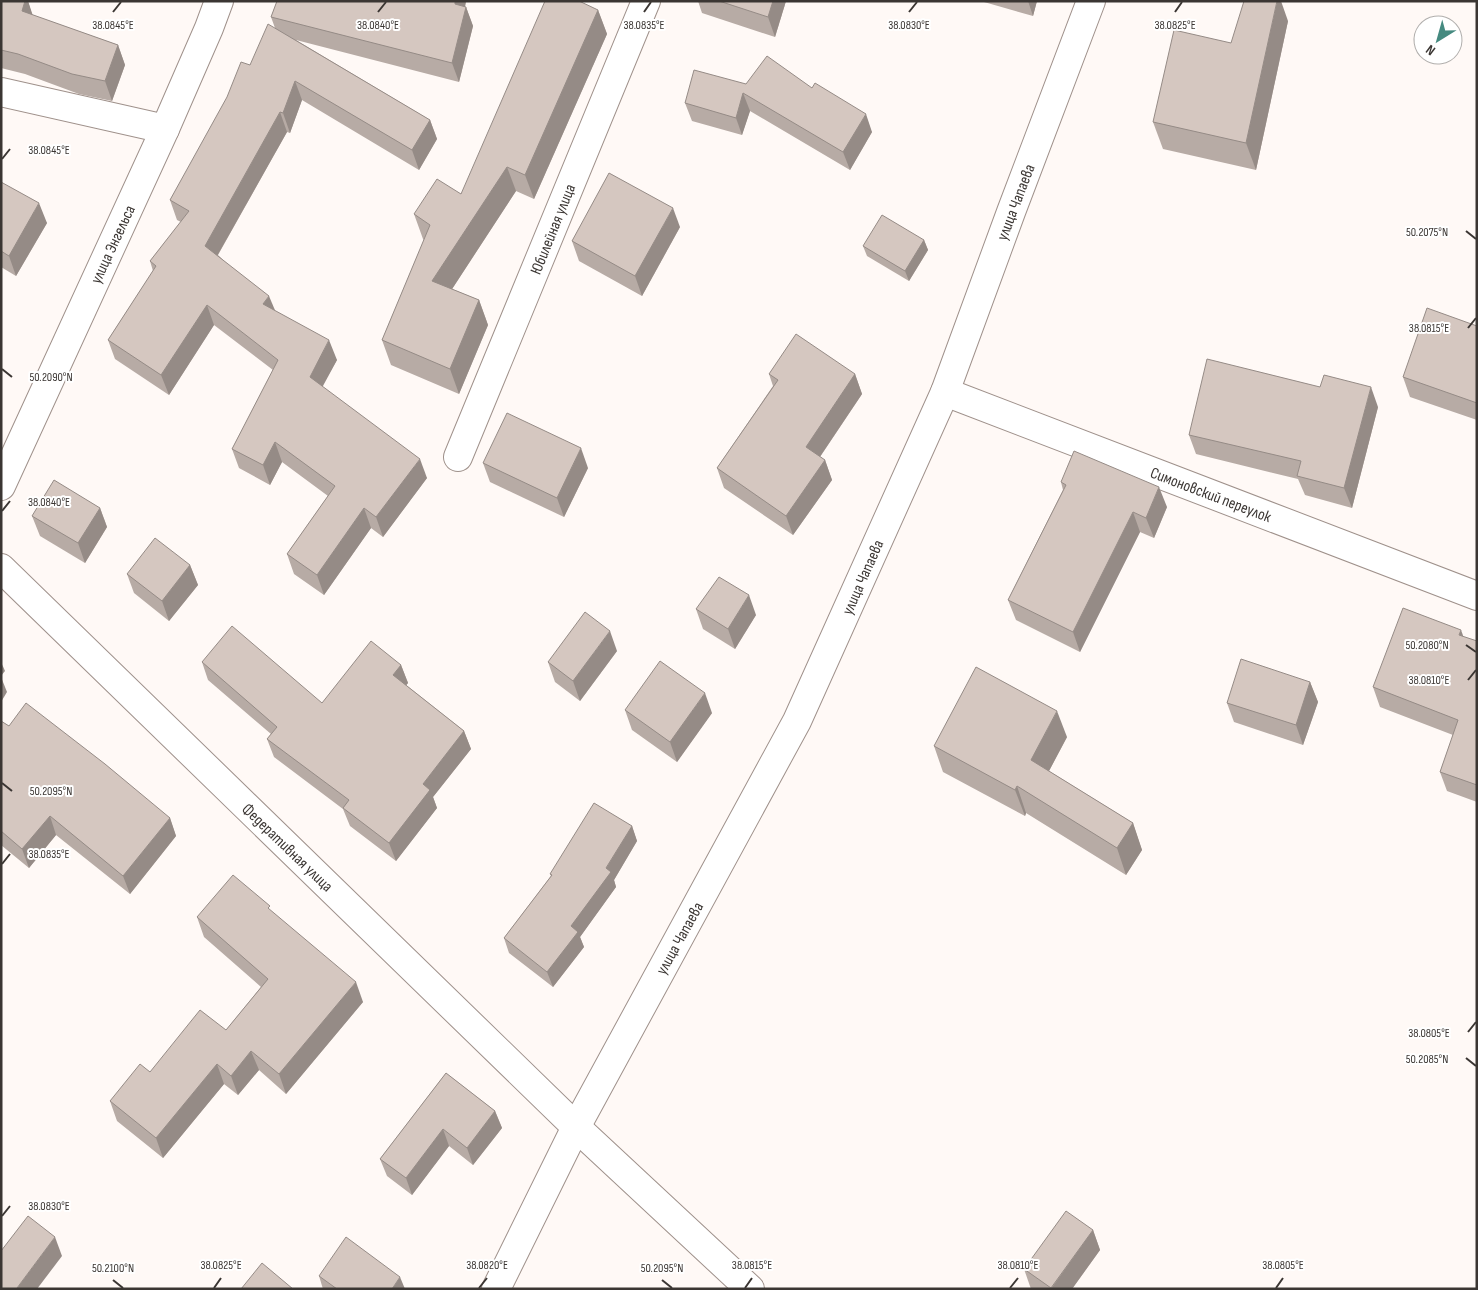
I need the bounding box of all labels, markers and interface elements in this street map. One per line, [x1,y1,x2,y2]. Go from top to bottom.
north arrow [1413,15,1463,65]
text: 38.0845°E [92,18,134,33]
text: 38.0840°E [357,18,399,33]
text: 38.0835°E [623,18,665,33]
text: 38.0830°E [888,18,930,33]
text: 38.0825°E [1154,18,1196,33]
text: N [1422,41,1439,59]
text: 38.0845°E [28,143,70,158]
street label: улица Чапаева [993,162,1040,243]
street label: Юбилейная улица [527,182,580,277]
street label: улица Энгельса [87,202,140,287]
text: 50.2075°N [1406,225,1448,240]
text: 38.0815°E [1409,321,1449,336]
text: 50.2090°N [29,370,73,385]
street label: Симоновский переулок [1147,464,1274,528]
text: 38.0840°E [28,495,70,510]
street label: улица Чапаева [838,537,888,618]
text: 50.2080°N [1405,638,1449,653]
text: 38.0810°E [1409,673,1449,688]
text: 50.2095°N [30,784,72,799]
street label: Федеративная улица [238,800,336,896]
text: 38.0835°E [28,847,70,862]
street label: улица Чапаева [653,899,708,978]
text: 38.0805°E [1408,1026,1450,1041]
text: 50.2085°N [1406,1052,1448,1067]
text: 38.0830°E [28,1199,70,1214]
text: 38.0825°E [200,1258,242,1273]
text: 38.0820°E [466,1258,508,1273]
text: 38.0815°E [732,1258,772,1273]
text: 38.0810°E [998,1258,1038,1273]
text: 38.0805°E [1262,1258,1304,1273]
text: 50.2100°N [92,1261,134,1276]
text: 50.2095°N [641,1261,683,1276]

